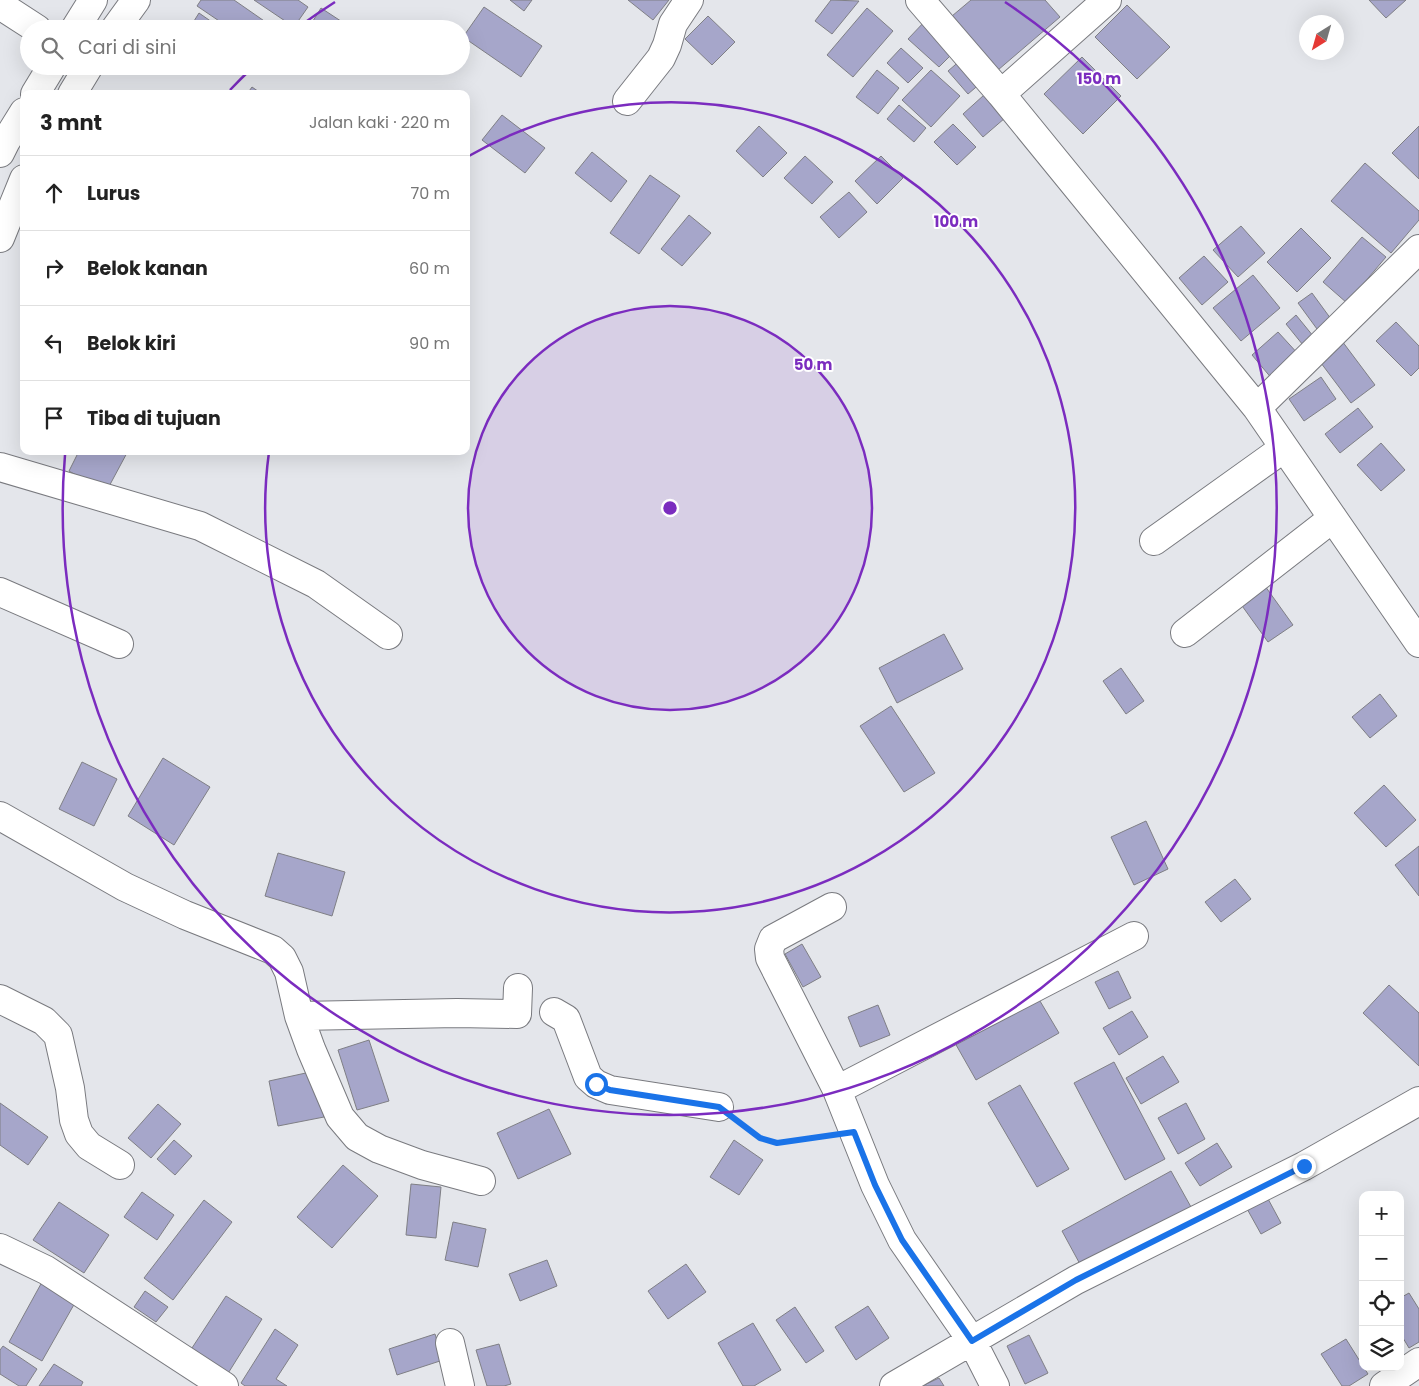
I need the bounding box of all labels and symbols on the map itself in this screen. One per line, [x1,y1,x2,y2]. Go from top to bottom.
north arrow [1299,15,1344,60]
text: 150 m [1077,68,1121,89]
text: 100 m [934,211,978,232]
text: 50 m [794,354,832,375]
centre of rings [661,499,679,517]
route start [585,1073,608,1096]
route end [1293,1155,1316,1178]

